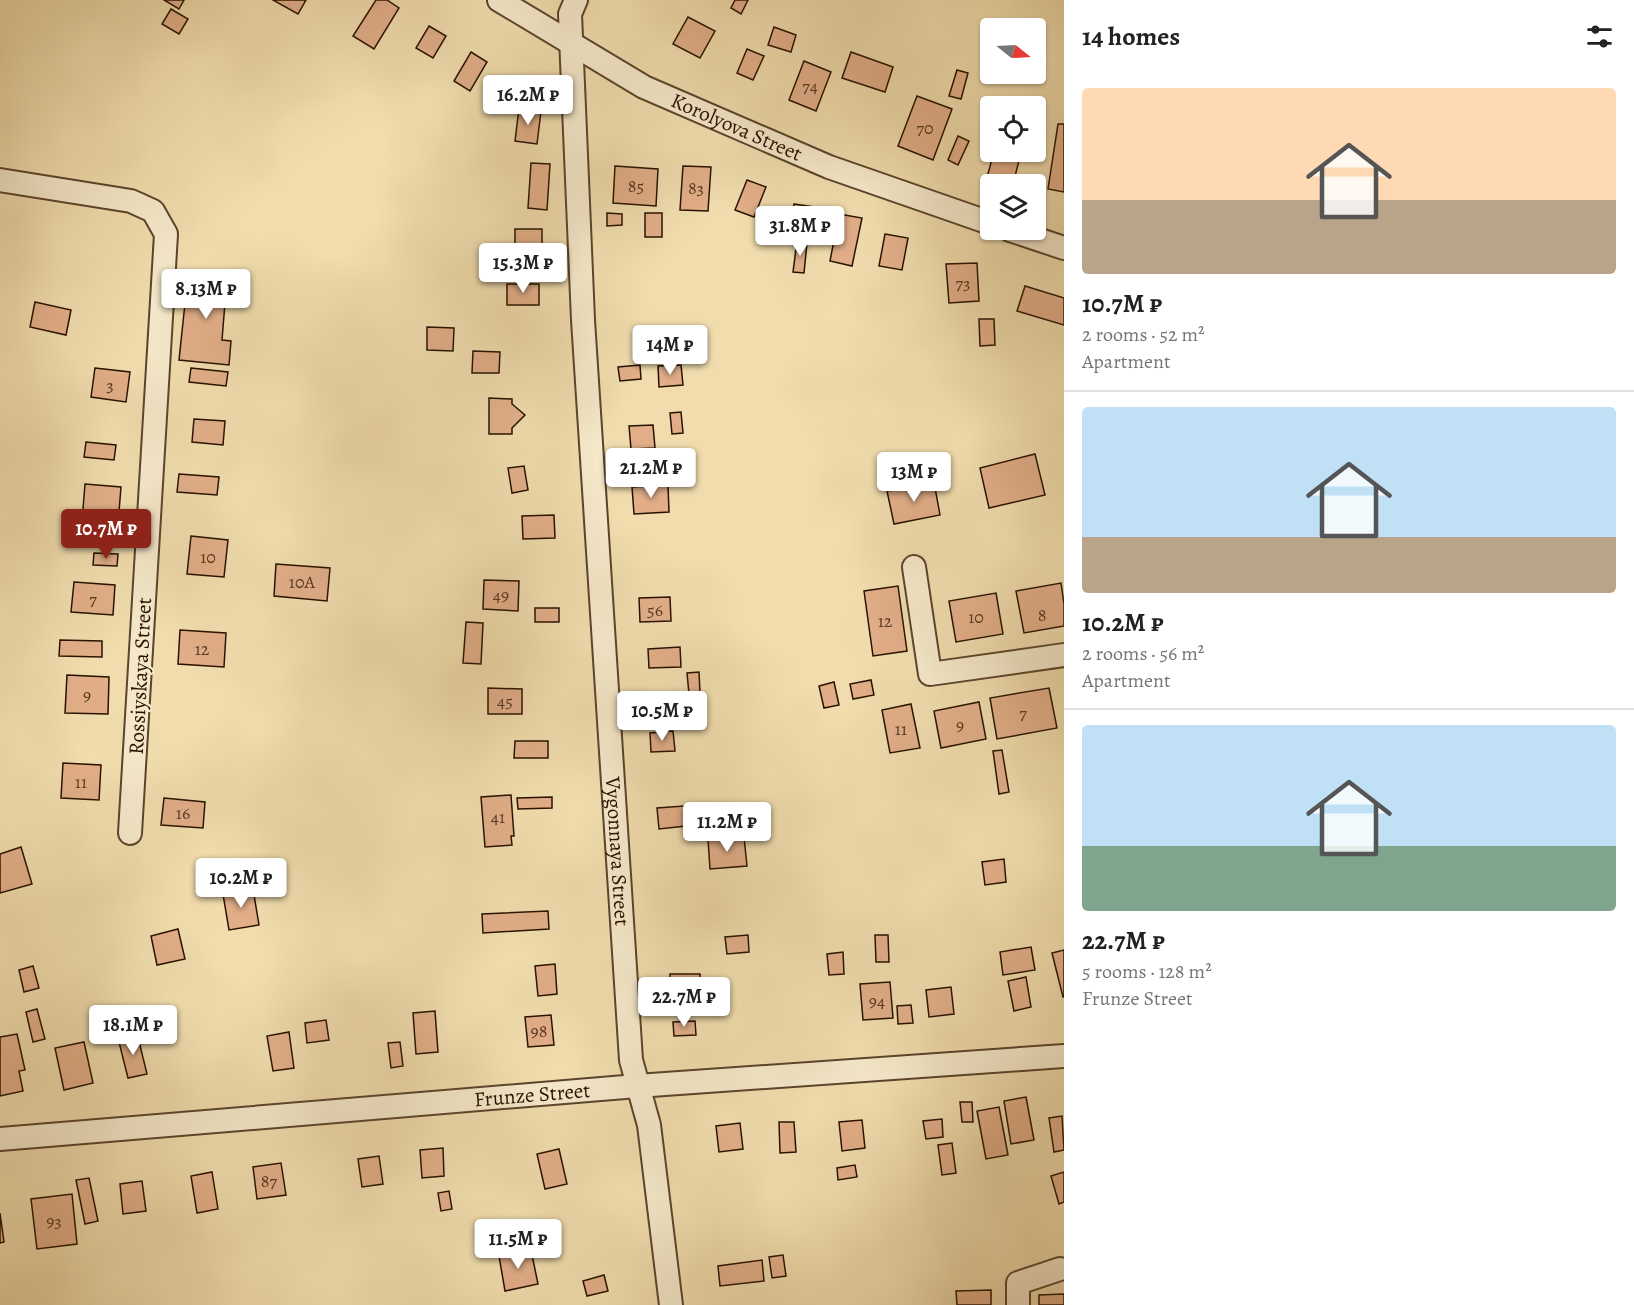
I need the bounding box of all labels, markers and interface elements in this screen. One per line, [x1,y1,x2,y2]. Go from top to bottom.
north arrow [980,18,1046,84]
map controls [980,18,1046,240]
text: 14 homes [1082,19,1180,54]
icon: filters [1583,20,1616,53]
house number: 74 [802,74,818,98]
pin: 16.2M ₽ [473,75,583,126]
text: 16.2M ₽ [497,81,559,108]
street label: Korolyova Street [667,86,807,168]
button: locate [980,96,1046,162]
house number: 70 [916,116,934,140]
icon: home [1295,127,1403,235]
house number: 85 [628,174,644,198]
button: layers [980,174,1046,240]
house number: 83 [688,176,704,200]
pin: 31.8M ₽ [745,206,855,257]
text: 31.8M ₽ [769,212,831,239]
pin: 15.3M ₽ [468,243,578,294]
text: 15.3M ₽ [493,249,553,276]
pin: 8.13M ₽ [151,269,261,320]
house number: 73 [955,271,971,295]
text: 8.13M ₽ [175,275,237,302]
text: 10.7M ₽ [1082,286,1162,321]
text: 2 rooms · 52 m² [1082,321,1205,348]
pin: 14M ₽ [628,325,712,376]
text: 14M ₽ [646,331,694,358]
text: Apartment [1082,348,1171,375]
house number: 3 [106,373,114,397]
icon: home [1295,446,1403,554]
pin: 21.2M ₽ [596,448,706,499]
pin: 13M ₽ [872,452,956,503]
text: 21.2M ₽ [620,454,682,481]
text: 13M ₽ [891,458,937,485]
pin: 10.7M ₽ [51,509,161,560]
text: 10.7M ₽ [75,515,137,542]
house number: 10 [200,545,216,569]
house number: 10А [289,570,316,594]
house number: 49 [493,583,509,607]
house number: 7 [89,587,97,611]
street label: Rossiyskaya Street [122,597,158,755]
house number: 56 [647,598,663,622]
house number: 8 [1038,603,1046,627]
house number: 10 [968,605,984,629]
text: 10.2M ₽ [1082,605,1164,640]
house number: 12 [878,609,893,633]
house number: 12 [195,637,210,661]
text: 2 rooms · 56 m² [1082,640,1204,667]
text: Apartment [1082,667,1171,694]
house number: 9 [83,683,91,707]
house number: 45 [497,689,513,713]
pin: 10.5M ₽ [607,691,717,742]
text: 10.5M ₽ [631,697,693,724]
house number: 7 [1019,701,1027,725]
house number: 9 [956,713,964,737]
house number: 11 [895,717,907,741]
icon: home [1295,764,1403,872]
house number: 11 [75,770,87,794]
street label: Vygonnaya Street [599,775,636,927]
house number: 16 [176,801,190,825]
pin: 11.2M ₽ [672,802,782,853]
house number: 41 [491,805,505,829]
text: 11.2M ₽ [697,808,757,835]
pin: 10.2M ₽ [186,858,296,909]
text: 10.2M ₽ [210,864,272,891]
text: 22.7M ₽ [1082,923,1165,958]
text: 5 rooms · 128 m² [1082,958,1212,985]
pin: 22.7M ₽ [629,977,739,1028]
text: 22.7M ₽ [652,983,716,1010]
text: Frunze Street [1082,985,1193,1012]
house number: 94 [869,989,885,1013]
pin: 18.1M ₽ [78,1005,188,1056]
text: 18.1M ₽ [103,1011,163,1038]
house number: 98 [531,1019,547,1043]
street label: Frunze Street [473,1076,591,1113]
house number: 87 [261,1169,278,1193]
house number: 93 [46,1209,62,1233]
pin: 11.5M ₽ [463,1219,573,1270]
text: 11.5M ₽ [489,1225,547,1252]

